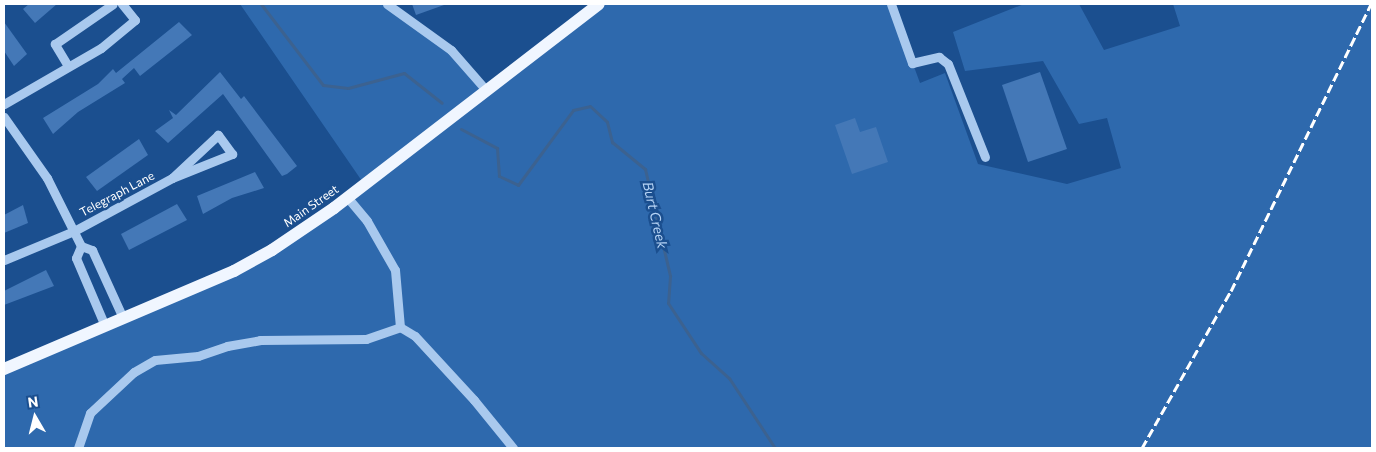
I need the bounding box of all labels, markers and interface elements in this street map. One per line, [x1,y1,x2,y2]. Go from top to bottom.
street label: Telegraph Lane [77,168,157,220]
water label: Burt Creek [639,180,671,250]
street label: Main Street [281,182,341,230]
north arrow [10,392,60,442]
text: N [26,393,39,411]

